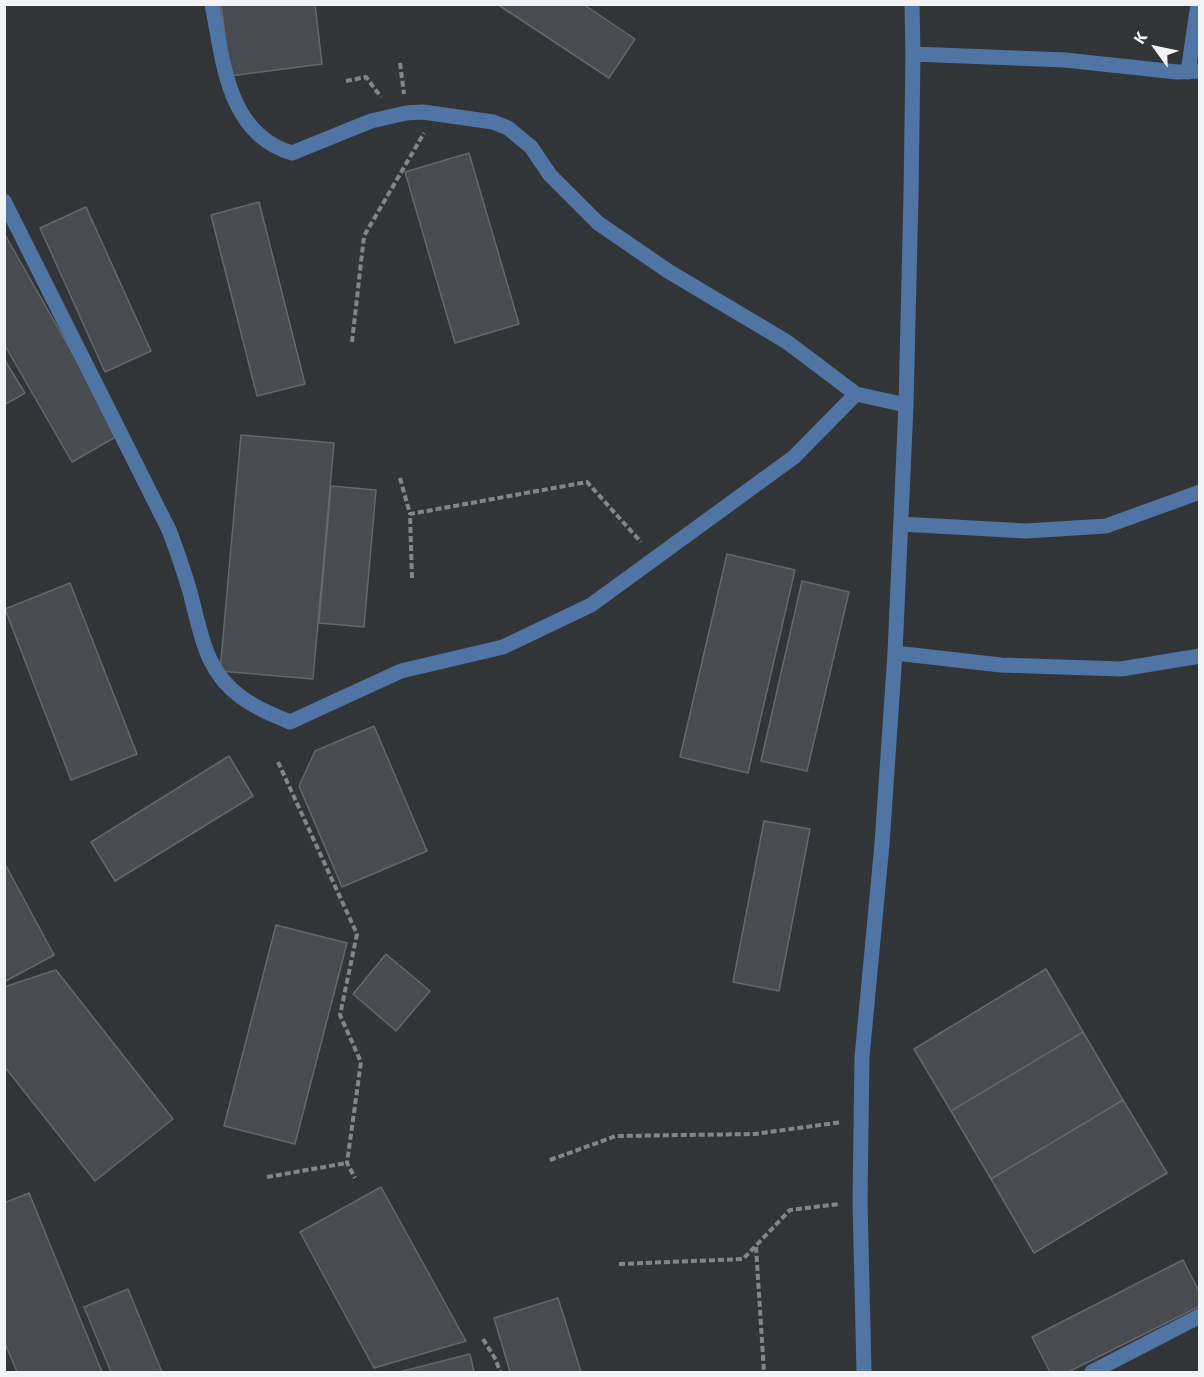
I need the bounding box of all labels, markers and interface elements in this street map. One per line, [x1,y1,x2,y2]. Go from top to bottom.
north arrow [1126,18,1186,78]
text: K [1130,29,1151,47]

